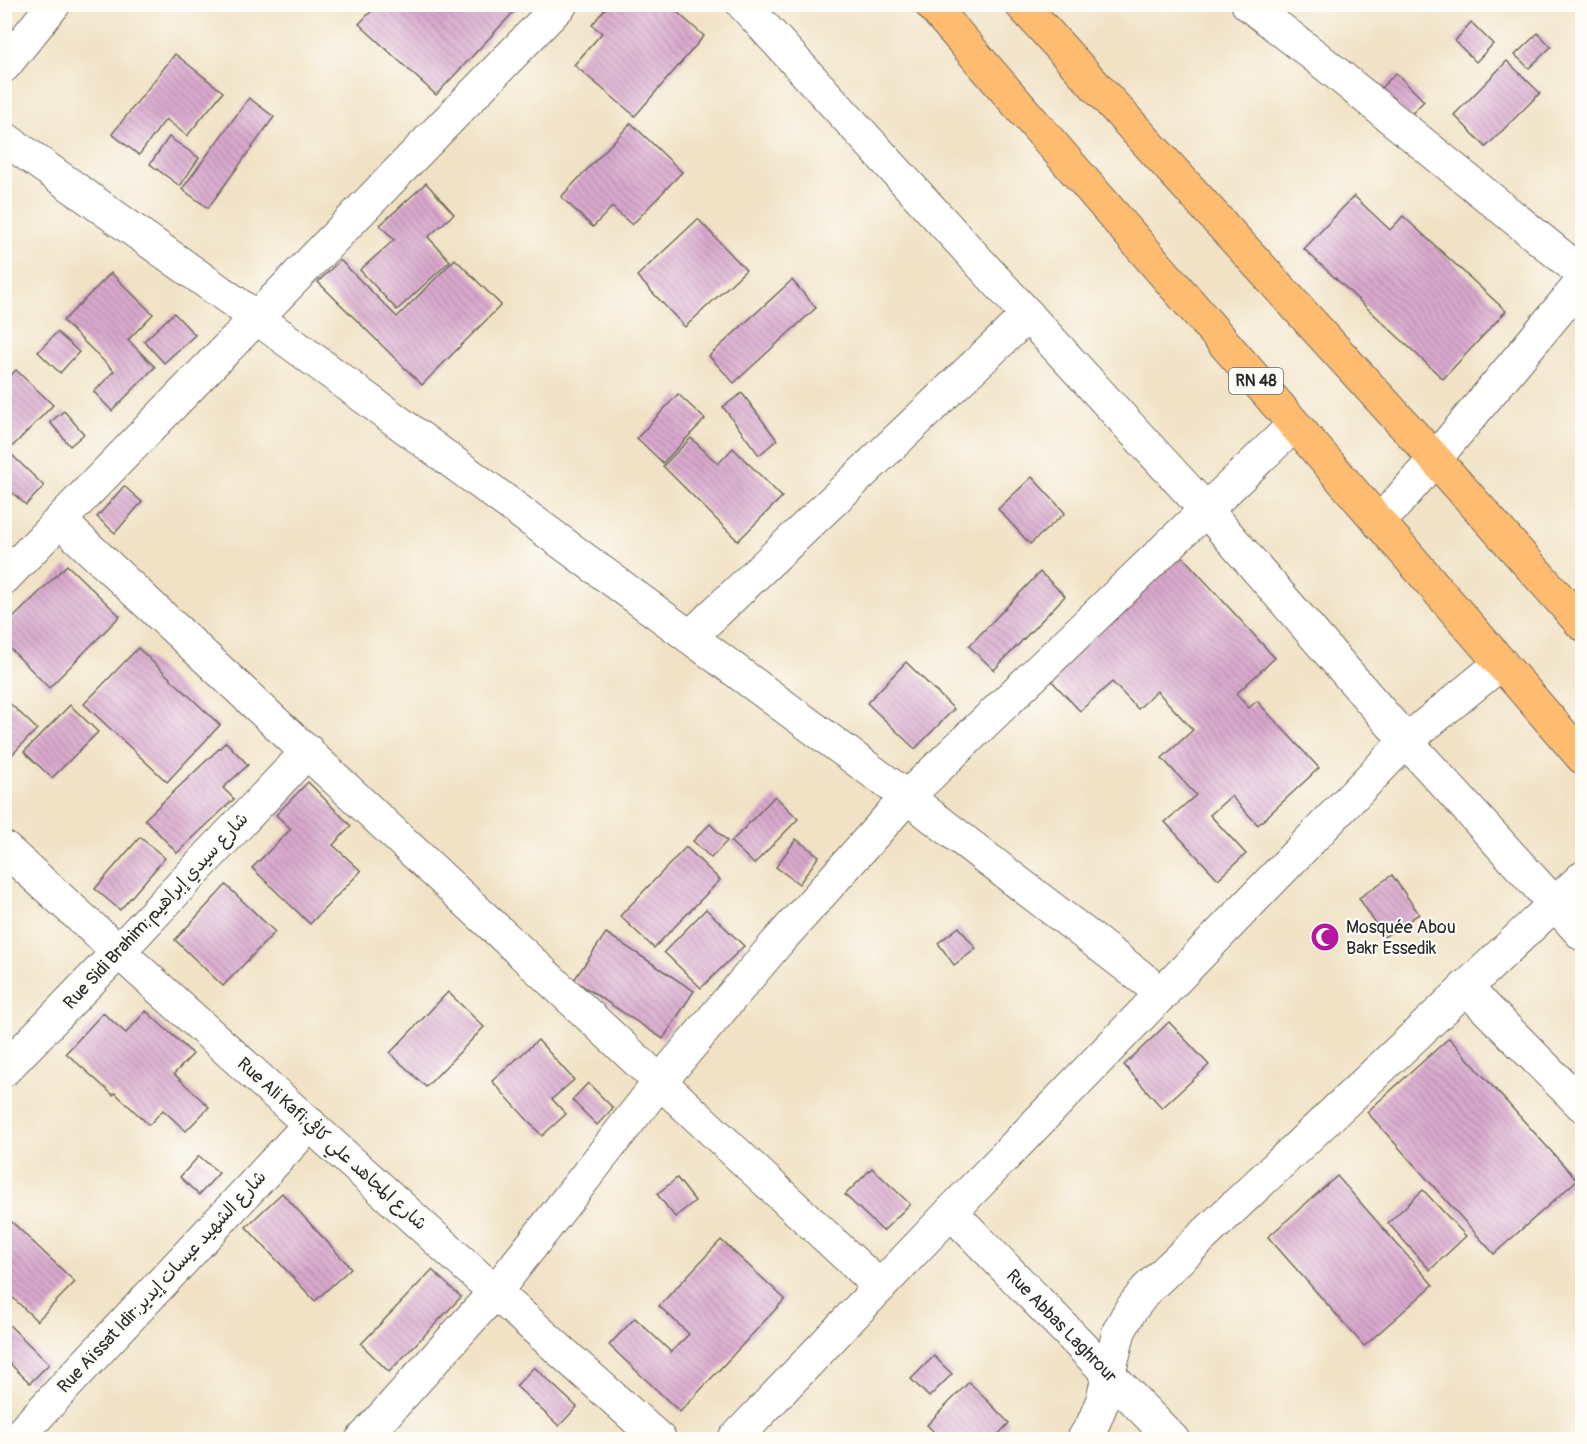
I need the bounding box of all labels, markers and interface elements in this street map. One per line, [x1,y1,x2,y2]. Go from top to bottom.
road number: RN 48 [1229,368,1283,394]
street label: Rue Sidi Brahim;شارع سيدي إبراهيم [59,808,255,1016]
place label: Mosquée Abou Bakr Essedik [1346,916,1456,960]
mosque icon: Mosquée Abou Bakr Essedik [1309,921,1341,953]
street label: Rue Ali Kafi;شارع المجاهد علي كافي [230,1052,432,1238]
street label: Rue Aïssat Idir;شارع الشهيد عيسات إيدير [53,1166,271,1398]
street label: Rue Abbas Laghrour [1002,1264,1123,1388]

